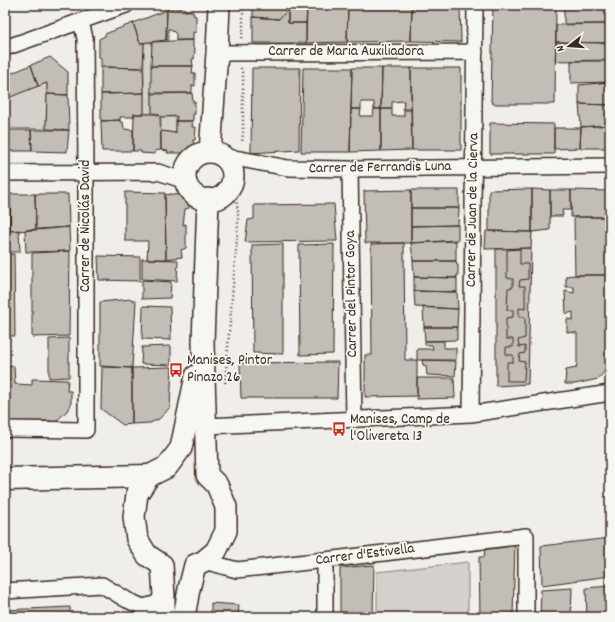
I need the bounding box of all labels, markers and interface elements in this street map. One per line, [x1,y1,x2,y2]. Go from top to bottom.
north arrow [549,26,589,66]
street label: Carrer de Maria Auxiliadora [268,41,425,63]
text: N [553,43,570,53]
street label: Carrer de Juan de la Cierva [461,132,485,287]
street label: Carrer de Ferrandis Luna [308,156,453,180]
street label: Carrer de Nicolás David [75,160,97,292]
street label: Carrer del Pintor Goya [340,229,364,358]
place label: Manises, Pintor Pinazo 26 [187,350,273,389]
bus stop icon: Manises, Pintor Pinazo 26 [168,362,184,378]
place label: Manises, Camp de l'Olivereta 13 [350,409,450,448]
bus stop icon: Manises, Camp de l'Olivereta 13 [331,421,347,437]
street label: Carrer d'Estivella [314,538,417,572]

